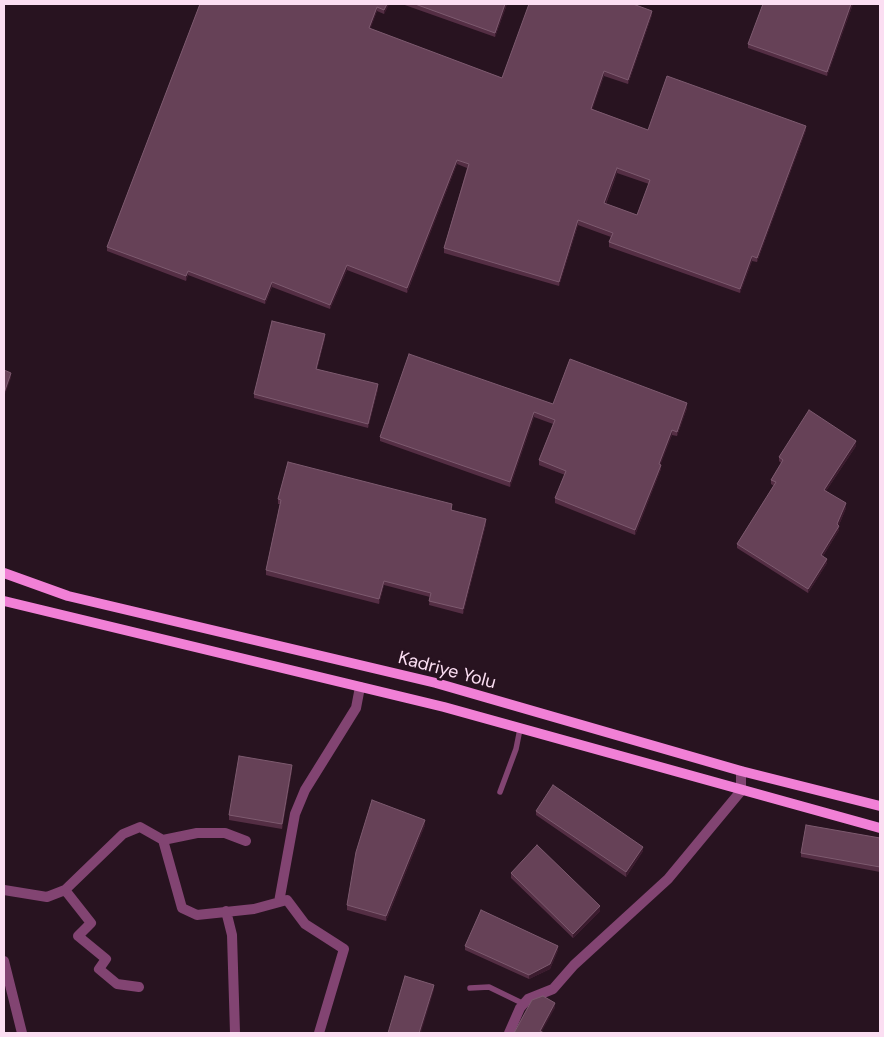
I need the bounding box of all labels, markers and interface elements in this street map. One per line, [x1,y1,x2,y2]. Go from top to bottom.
street label: Kadriye Yolu [396,648,498,694]

